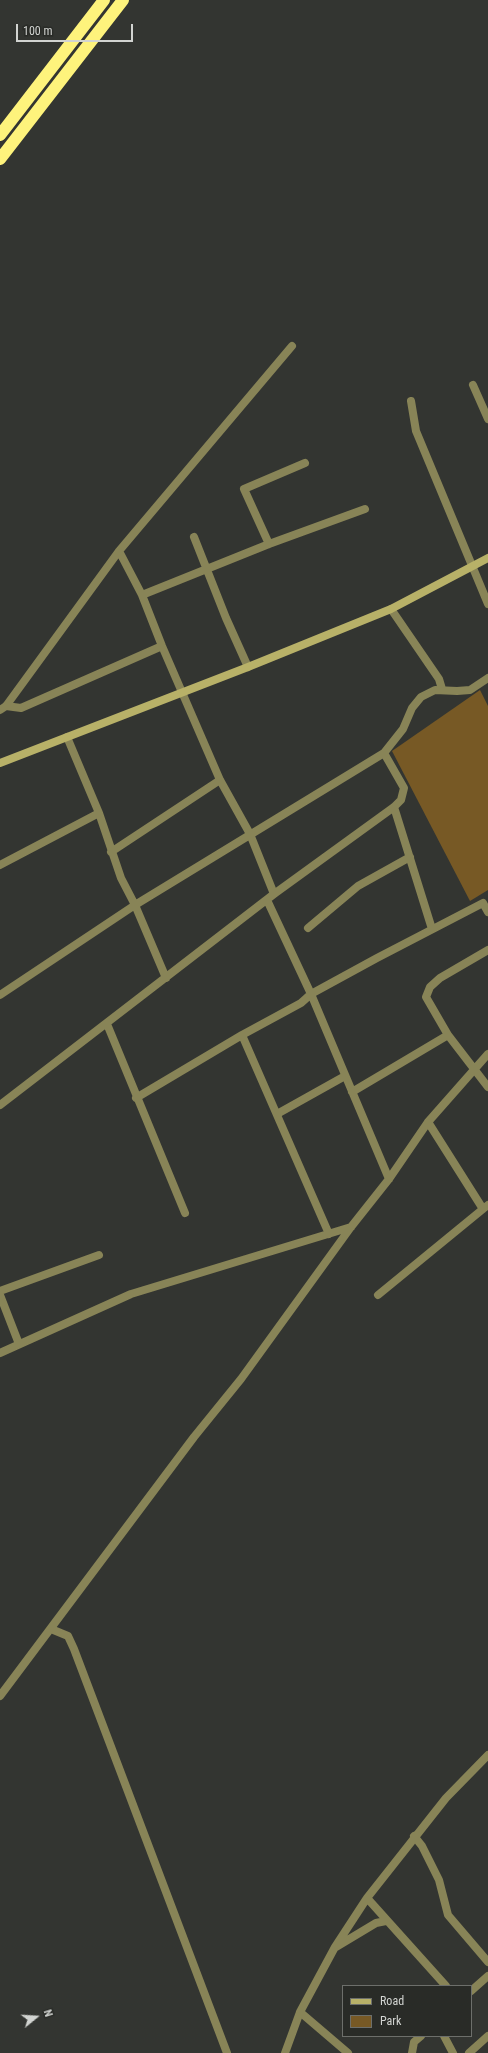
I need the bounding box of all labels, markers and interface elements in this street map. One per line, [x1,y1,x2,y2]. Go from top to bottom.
scale bar [18,16,135,42]
text: 100 m [23,24,53,38]
legend [342,1985,472,2037]
text: Road [380,1994,404,2008]
north arrow [16,1997,56,2037]
text: N [41,2008,55,2018]
text: Park [380,2014,401,2028]

